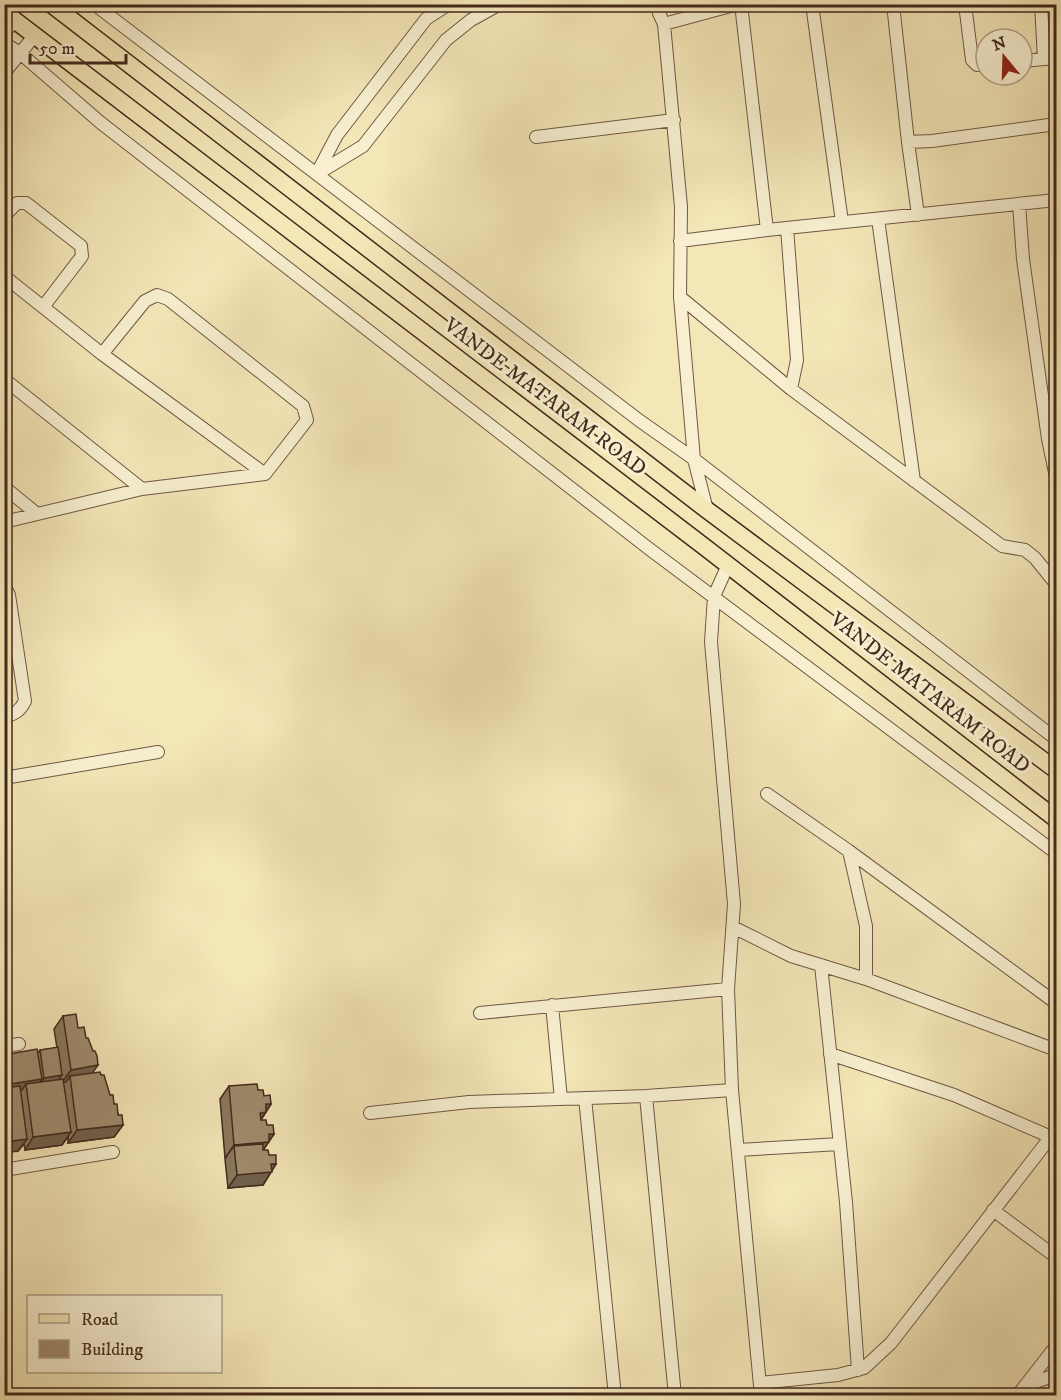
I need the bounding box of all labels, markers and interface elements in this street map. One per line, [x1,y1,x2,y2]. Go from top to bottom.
scale bar [30,27,126,65]
north arrow [974,27,1034,87]
text: N [990,32,1009,55]
text: 50 m [39,38,75,60]
street label: VANDE MATARAM ROAD [438,312,651,482]
street label: VANDE MATARAM ROAD [824,606,1035,779]
legend [27,1295,222,1373]
text: Road [81,1309,118,1331]
text: Building [81,1339,143,1361]

